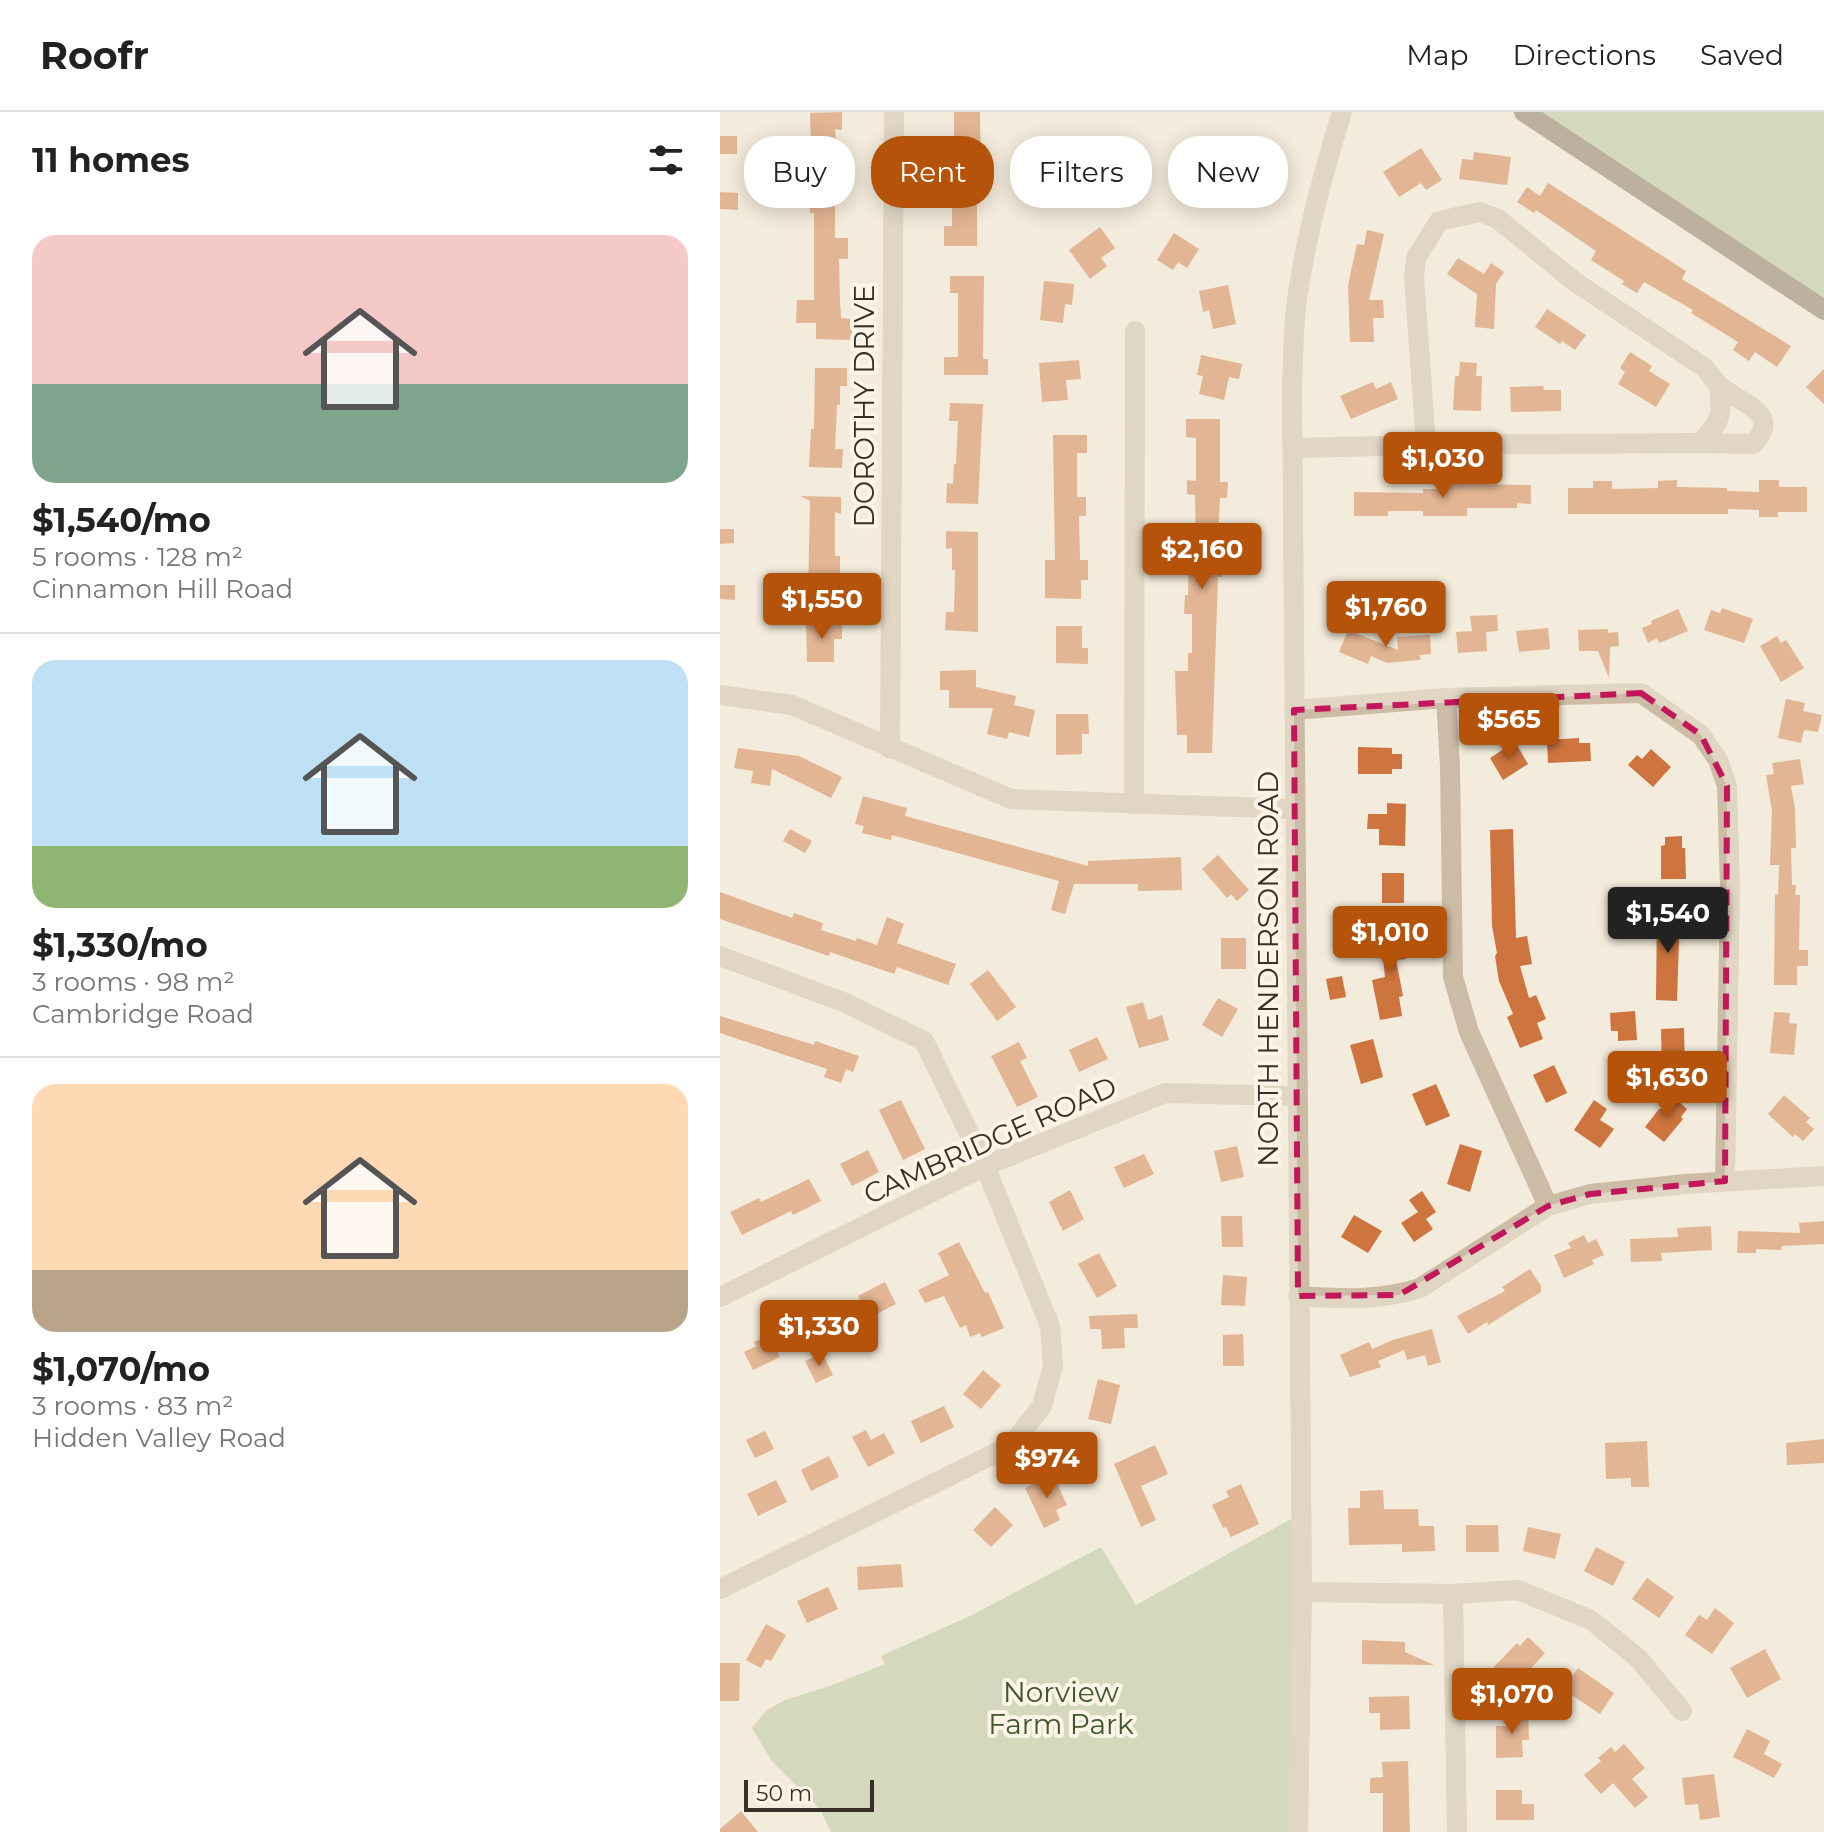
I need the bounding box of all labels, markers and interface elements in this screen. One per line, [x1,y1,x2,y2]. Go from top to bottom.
text: Roofr [40,32,149,79]
text: Map [1406,38,1468,72]
text: Directions [1512,38,1656,72]
text: Saved [1700,38,1784,72]
chip: Buy [744,136,855,208]
chip: Rent [871,136,994,208]
chip: Filters [1010,136,1152,208]
chip: New [1168,136,1288,208]
icon: filters [644,138,688,182]
text: 11 homes [32,139,190,181]
street label: DOROTHY DRIVE [847,285,881,527]
icon: home [288,287,432,431]
pin: $1,030 [1378,432,1508,500]
text: $1,030 [1401,442,1485,474]
text: $1,540/mo [32,499,211,541]
pin: $2,160 [1137,523,1267,591]
text: $2,160 [1161,533,1243,565]
text: 5 rooms · 128 m² [32,541,243,573]
text: Cinnamon Hill Road [32,573,293,605]
pin: $1,550 [757,573,887,641]
pin: $1,760 [1321,581,1451,649]
text: $1,550 [781,583,863,615]
text: $1,760 [1345,591,1427,623]
pin: $565 [1462,693,1556,761]
text: $565 [1477,703,1541,735]
icon: home [288,712,432,856]
street label: NORTH HENDERSON ROAD [1251,771,1285,1167]
pin: $1,540 [1603,887,1733,955]
text: $1,540 [1626,897,1710,929]
pin: $1,010 [1325,906,1455,974]
text: $1,010 [1351,916,1429,948]
text: $1,330/mo [32,924,208,966]
text: 3 rooms · 98 m² [32,966,235,998]
text: Cambridge Road [32,998,254,1030]
pin: $1,630 [1602,1051,1732,1119]
text: $1,630 [1626,1061,1708,1093]
street label: CAMBRIDGE ROAD [858,1069,1122,1211]
icon: home [288,1136,432,1280]
pin: $1,330 [754,1300,884,1368]
text: $1,330 [778,1310,860,1342]
text: $1,070/mo [32,1348,210,1390]
text: 3 rooms · 83 m² [32,1390,233,1422]
text: Hidden Valley Road [32,1422,286,1454]
pin: $974 [1000,1432,1094,1500]
text: $974 [1014,1442,1080,1474]
pin: $1,070 [1447,1668,1577,1736]
park label: Norview Farm Park [988,1675,1134,1741]
text: $1,070 [1470,1678,1554,1710]
scale bar [744,1776,874,1812]
text: 50 m [756,1780,812,1807]

